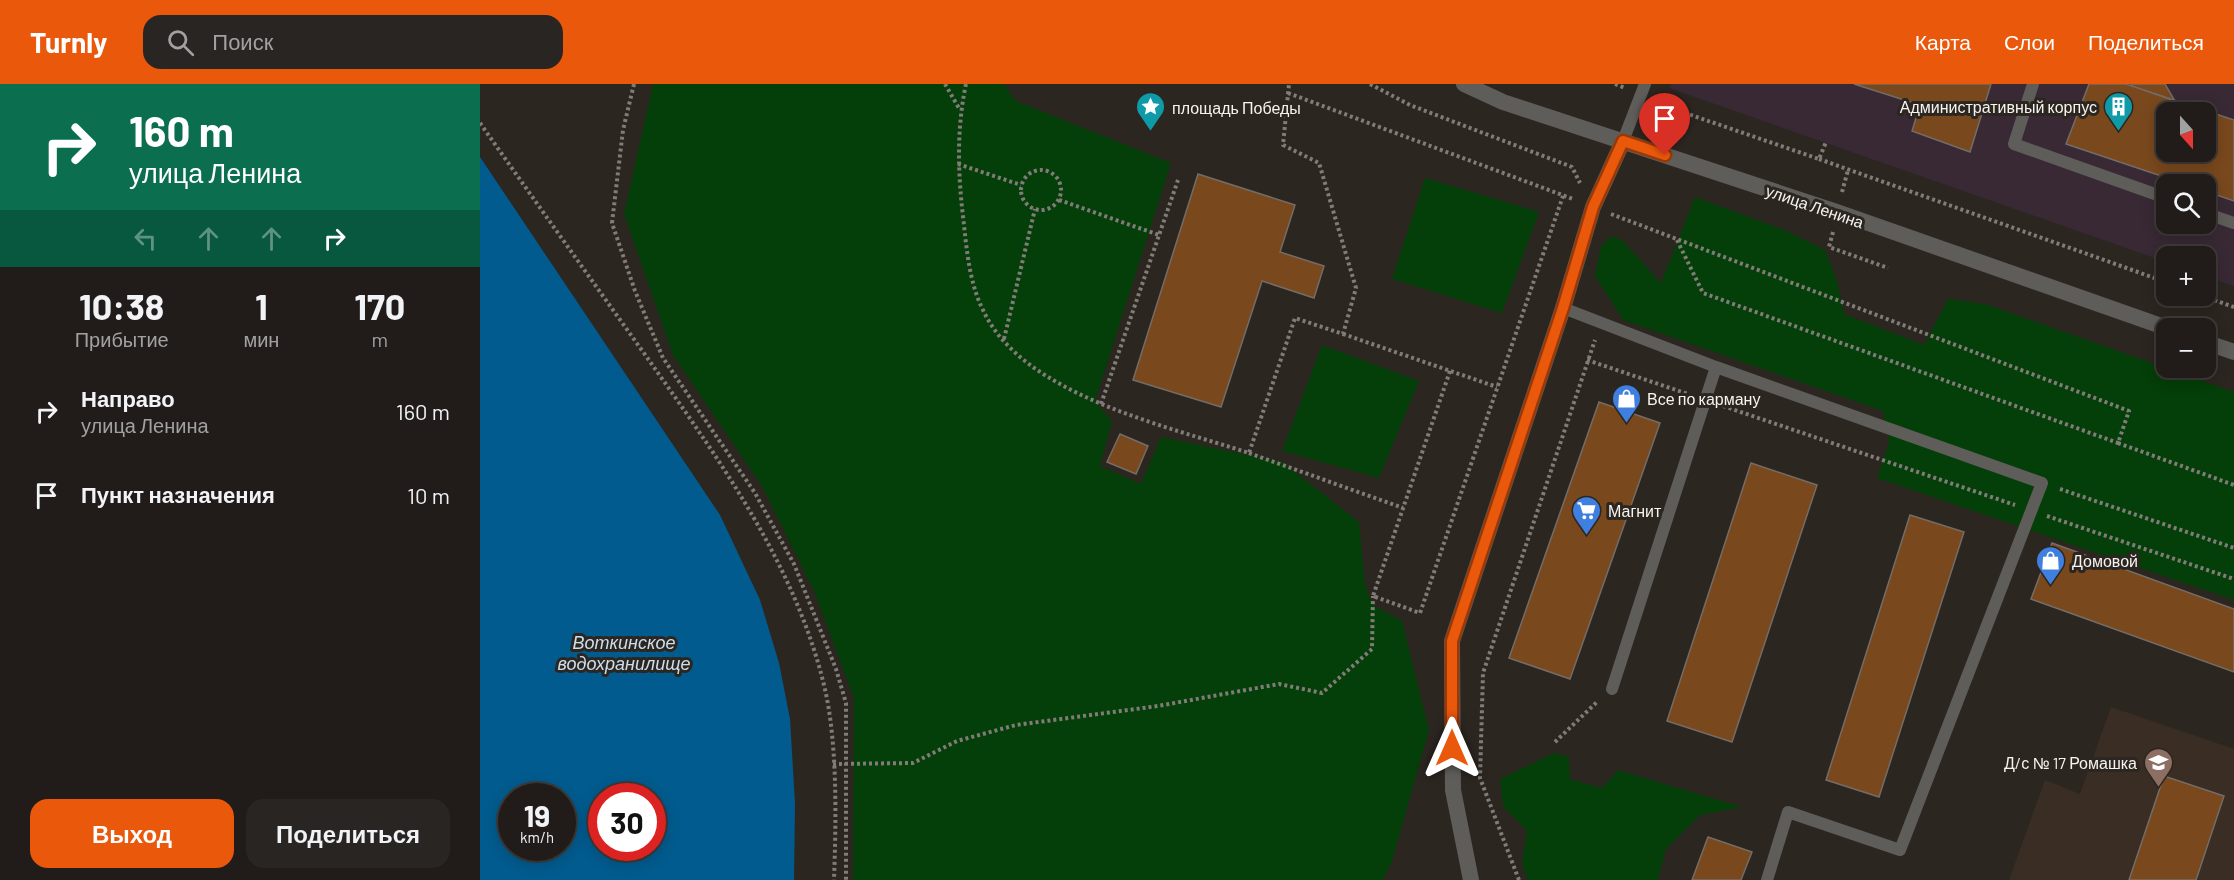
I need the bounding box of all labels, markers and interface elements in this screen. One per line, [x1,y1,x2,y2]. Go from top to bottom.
search box [143,15,563,69]
text: Turnly [30,25,107,59]
icon: search [164,26,197,59]
text: Поиск [212,28,273,54]
text: Карта [1915,29,1971,54]
text: Слои [2004,29,2055,54]
text: Поделиться [2088,29,2204,54]
building icon: Административный корпус [2102,90,2134,132]
place icon: площадь Победы [1135,91,1167,133]
pin [1639,93,1690,155]
place label: Административный корпус [1900,97,2097,116]
place label: площадь Победы [1172,98,1301,117]
icon: arrive [1648,102,1681,135]
north arrow [2156,102,2216,162]
map controls [2156,102,2216,378]
text: 160 m [129,105,234,155]
icon: right [30,108,108,186]
text: улица Ленина [129,156,301,188]
button: search [2156,174,2216,234]
street label: улица Ленина [1764,180,1866,232]
icon: left [129,222,162,255]
icon: ahead [192,222,225,255]
icon: ahead [255,222,288,255]
icon: right [318,222,351,255]
button: + [2156,246,2216,306]
text: 10:38 [79,284,164,327]
text: 1 [255,284,268,327]
text: 170 [354,284,405,327]
button: − [2156,318,2216,378]
text: Прибытие [75,327,169,351]
text: мин [243,327,279,351]
text: m [371,327,388,351]
shop icon: Все по карману [1610,382,1642,424]
text: Направо [81,385,175,411]
place label: Все по карману [1647,389,1760,408]
icon: right [30,395,63,428]
text: 160 m [396,398,450,424]
text: улица Ленина [81,413,209,437]
icon: arrive [30,479,63,512]
text: Пункт назначения [81,481,275,507]
text: 10 m [407,482,450,508]
supermarket icon: Магнит [1571,494,1603,536]
place label: Магнит [1608,501,1662,520]
shop icon: Домовой [2035,544,2067,586]
place label: Домовой [2072,551,2138,570]
water label: Воткинское водохранилище [557,631,691,674]
position arrow [1420,716,1484,780]
school or university icon: Д/с № 17 Ромашка [2142,746,2174,788]
place label: Д/с № 17 Ромашка [2004,753,2137,772]
speed limit sign: 30 [588,783,666,861]
text: 19 [524,797,550,833]
button: Выход [30,799,234,868]
button: Поделиться [246,799,450,868]
text: km/h [520,828,554,846]

